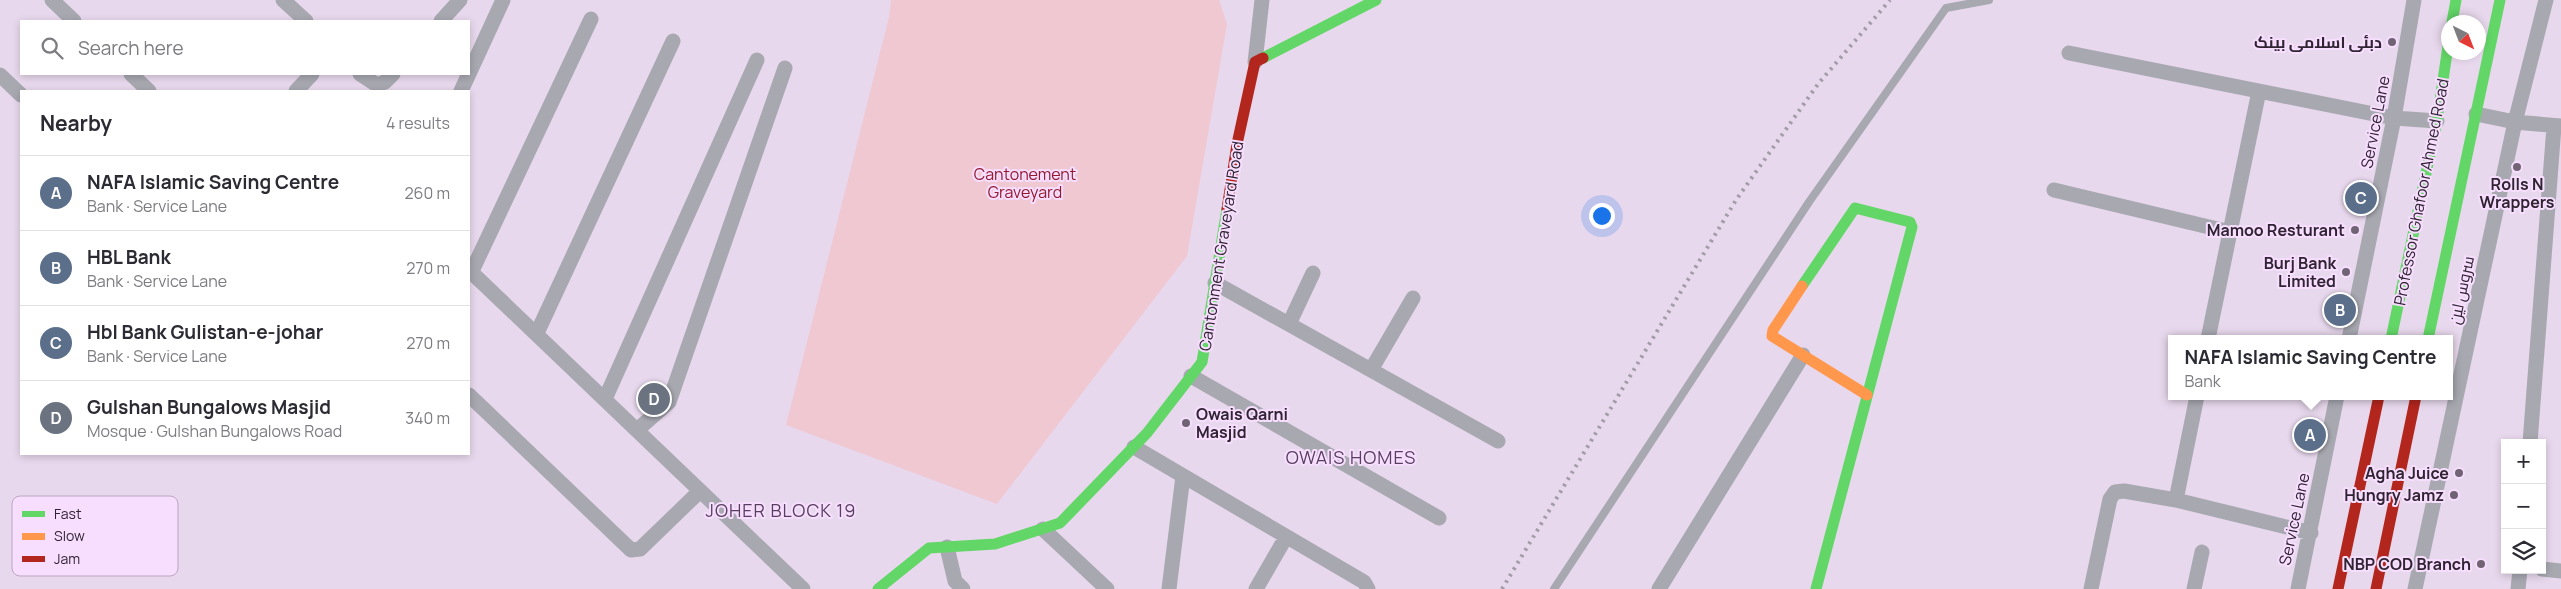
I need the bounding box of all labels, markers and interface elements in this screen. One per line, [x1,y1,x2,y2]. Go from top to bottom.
north arrow [2441,15,2486,60]
search box [20,20,470,75]
place label: دبئی اسلامی بینک [2254,31,2382,53]
icon: search [38,34,66,62]
text: Search here [78,35,184,61]
marker: دبئی اسلامی بینک [2386,36,2398,48]
street label: Service Lane [2355,74,2395,170]
street label: Professor Ghafoor Ahmed Road [2388,77,2454,307]
text: Nearby [40,109,112,137]
text: 4 results [386,112,450,134]
street label: Cantonment Graveyard Road [1194,140,1248,352]
marker: Rolls N Wrappers [2511,161,2523,173]
park label: Cantonement Graveyard [974,163,1076,203]
text: NAFA Islamic Saving Centre [87,169,339,195]
place label: Rolls N Wrappers [2479,173,2555,213]
pin: C [2345,179,2377,217]
text: A [51,182,61,204]
text: 260 m [404,182,450,204]
text: Bank · Service Lane [87,195,227,217]
your location [1589,203,1615,229]
place label: Mamoo Resturant [2207,219,2345,241]
marker: Mamoo Resturant [2349,224,2361,236]
text: HBL Bank [87,244,171,270]
place label: Burj Bank Limited [2264,252,2336,292]
street label: سروس لین [2443,254,2479,326]
text: B [51,257,61,279]
text: 270 m [406,257,450,279]
marker: Burj Bank Limited [2340,266,2352,278]
text: Bank · Service Lane [87,270,227,292]
pin: B [2324,291,2356,329]
text: Hbl Bank Gulistan-e-johar [87,319,323,345]
text: C [50,332,62,354]
text: 270 m [406,332,450,354]
popup [2168,335,2453,400]
text: NAFA Islamic Saving Centre [2184,344,2437,370]
text: Bank · Service Lane [87,345,227,367]
text: Bank [2184,370,2221,392]
pin: D [638,380,670,418]
text: Gulshan Bungalows Masjid [87,394,331,420]
place label: Owais Qarni Masjid [1196,403,1288,443]
text: D [50,407,62,429]
text: 340 m [405,407,450,429]
pin: A [2294,416,2326,454]
marker: Owais Qarni Masjid [1180,417,1192,429]
text: Mosque · Gulshan Bungalows Road [87,420,342,442]
map controls [2501,439,2546,574]
button: + [2501,439,2546,484]
district label: OWAIS HOMES [1286,445,1416,469]
place label: Agha Juice [2365,462,2449,484]
marker: Agha Juice [2453,467,2465,479]
street label: Service Lane [2273,471,2315,567]
place label: Hungry Jamz [2344,484,2444,506]
button: − [2501,484,2546,529]
marker: Hungry Jamz [2448,489,2460,501]
legend [12,496,178,576]
district label: JOHER BLOCK 19 [706,498,856,522]
text: Fast [54,504,82,523]
text: Slow [54,526,85,545]
button: layers [2501,529,2546,574]
text: Jam [54,549,80,568]
place label: NBP COD Branch [2343,553,2471,575]
marker: NBP COD Branch [2475,558,2487,570]

